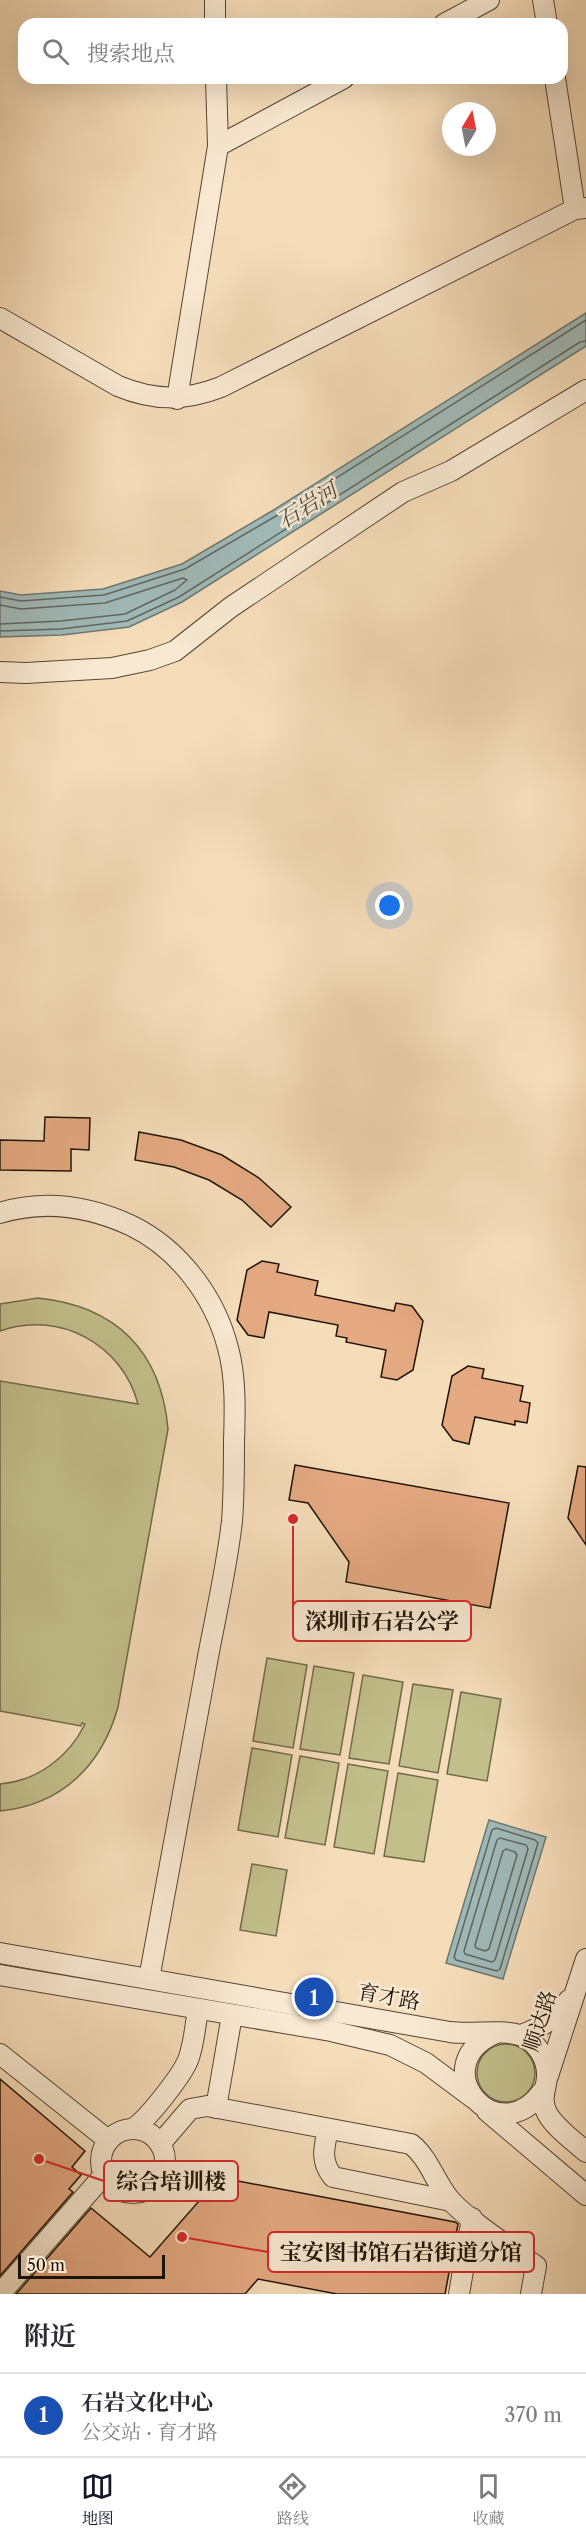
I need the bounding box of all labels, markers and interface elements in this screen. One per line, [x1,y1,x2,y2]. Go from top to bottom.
search box [18,18,568,84]
icon: search [39,35,72,68]
text: 搜索地点 [87,40,175,67]
north arrow [442,102,496,156]
water label: 石岩河 [272,474,346,534]
your location [375,891,404,920]
callout: 深圳市石岩公学 [293,1601,471,1641]
text: 深圳市石岩公学 [305,1608,459,1635]
pin: 1 [294,1974,334,2020]
street label: 育才路 [356,1979,422,2014]
street label: 顺达路 [518,1987,561,2055]
callout: 综合培训楼 [104,2161,238,2201]
text: 综合培训楼 [116,2168,226,2195]
callout: 宝安图书馆石岩街道分馆 [268,2232,534,2272]
text: 宝安图书馆石岩街道分馆 [280,2239,522,2266]
scale bar [18,2252,165,2280]
text: 50 m [27,2255,65,2275]
text: 附近 [24,2320,76,2352]
text: 石岩文化中心 [81,2389,213,2416]
text: 1 [39,2403,48,2427]
text: 370 m [505,2403,562,2427]
text: 公交站 · 育才路 [81,2420,217,2444]
tab: 地图 [81,2470,114,2529]
tab: 路线 [276,2470,309,2529]
tab: 收藏 [472,2470,505,2529]

